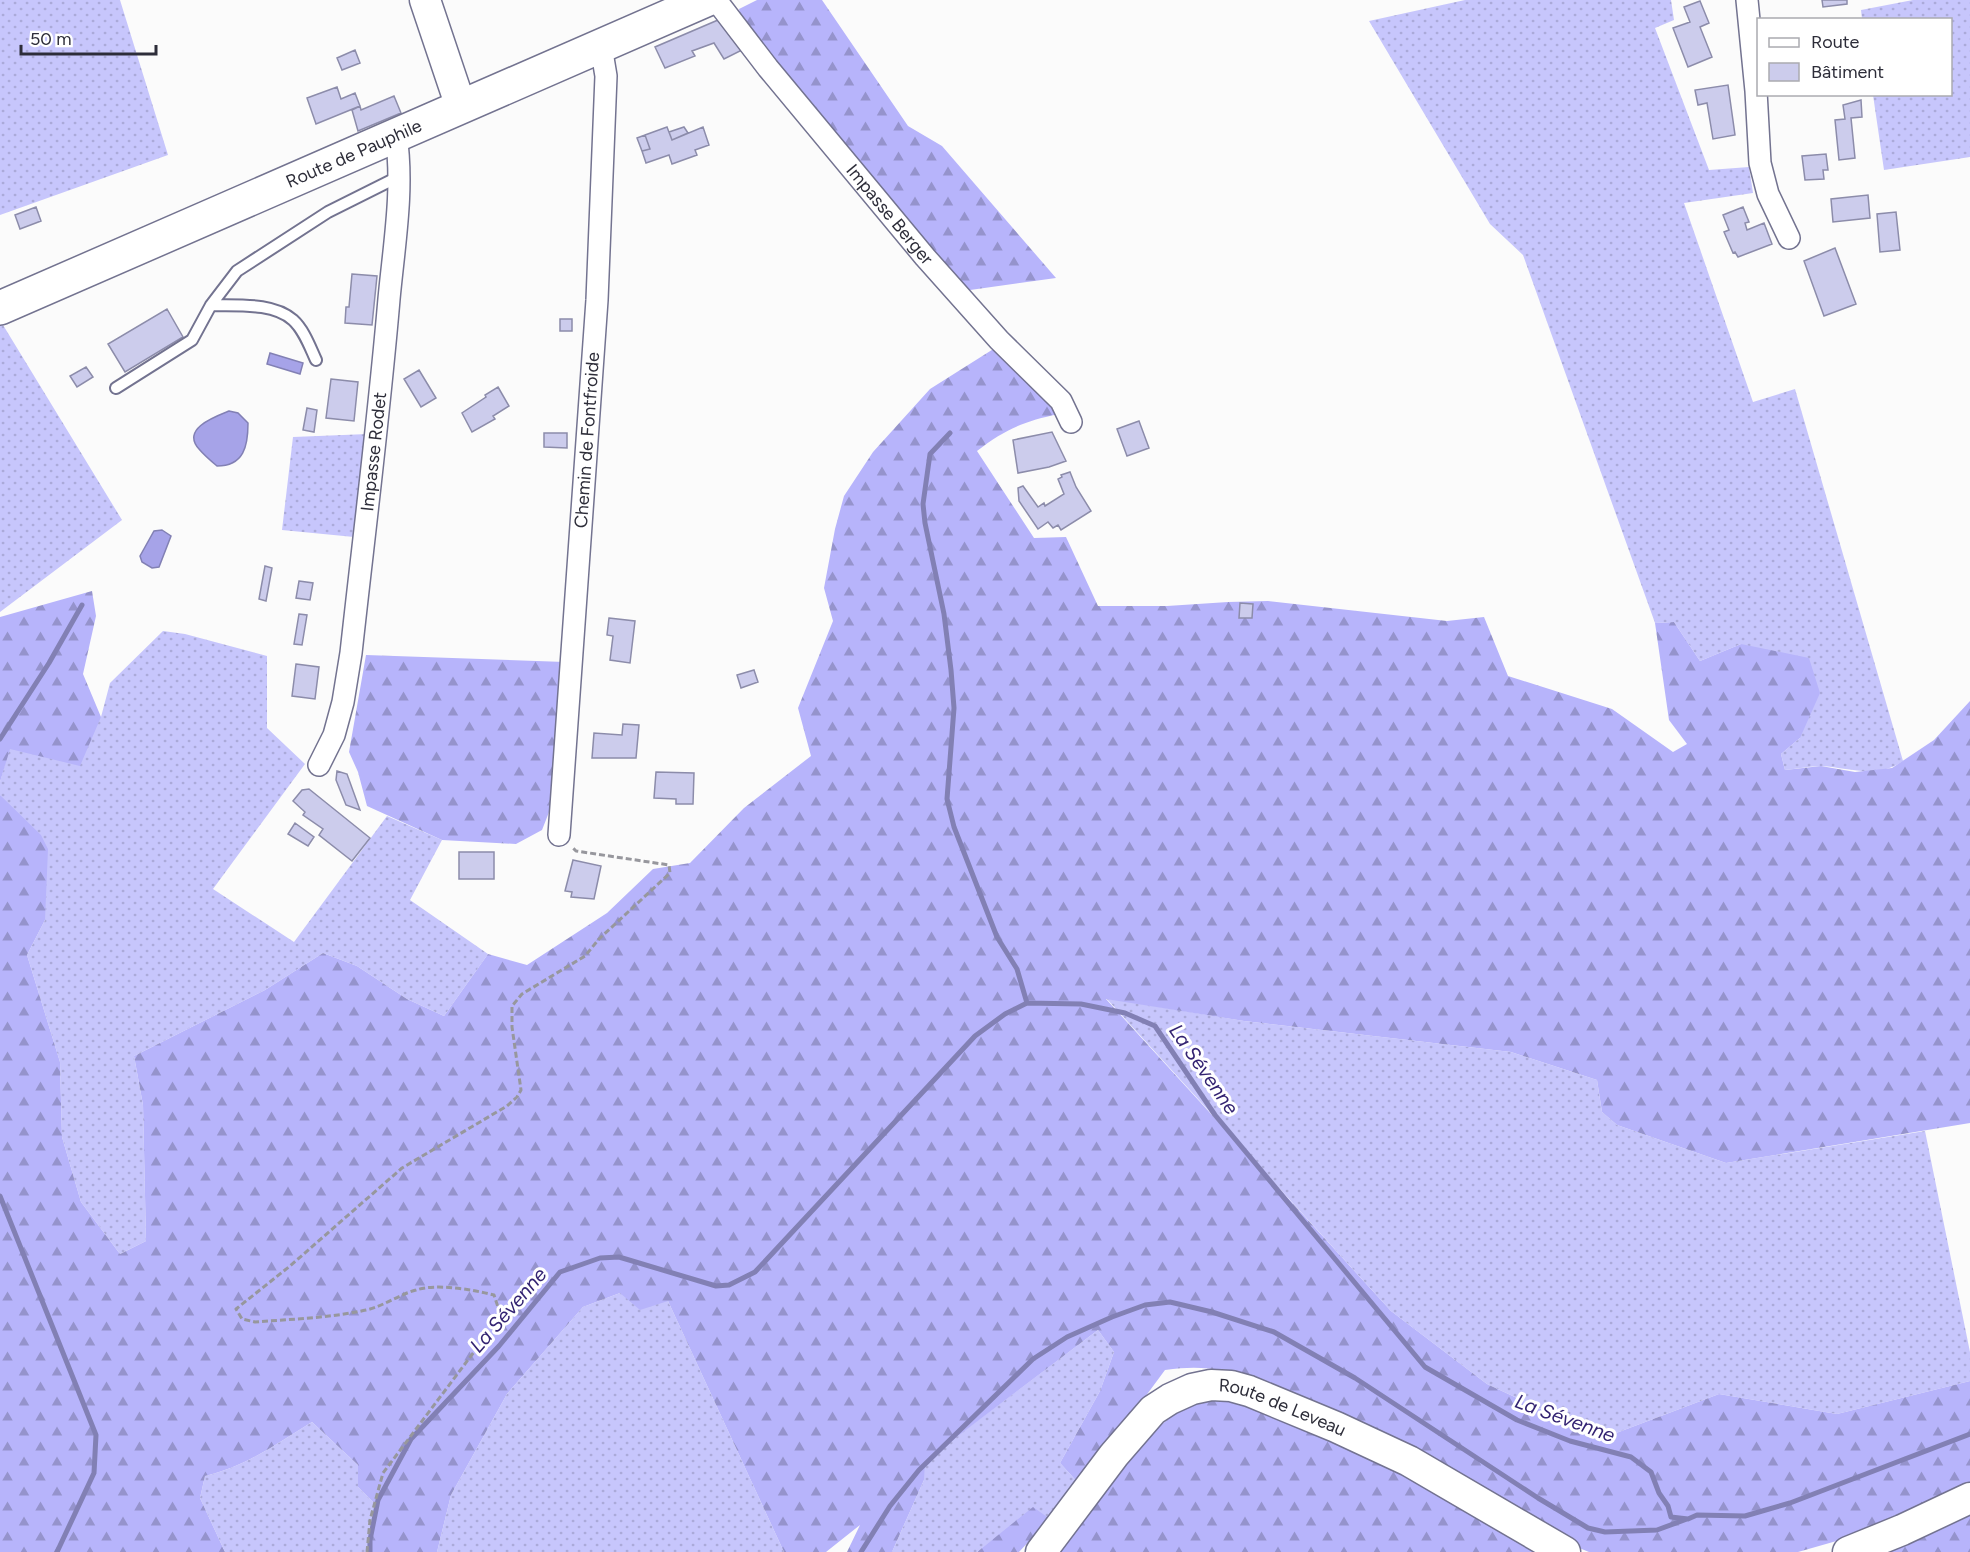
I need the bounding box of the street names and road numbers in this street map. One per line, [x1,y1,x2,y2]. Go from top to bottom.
street label: Route de Pauphile [283,114,425,193]
street label: Impasse Berger [841,160,938,270]
street label: Chemin de Fontfroide [570,351,604,529]
street label: Impasse Rodet [356,391,391,513]
street label: Route de Leveau [1218,1374,1350,1441]

